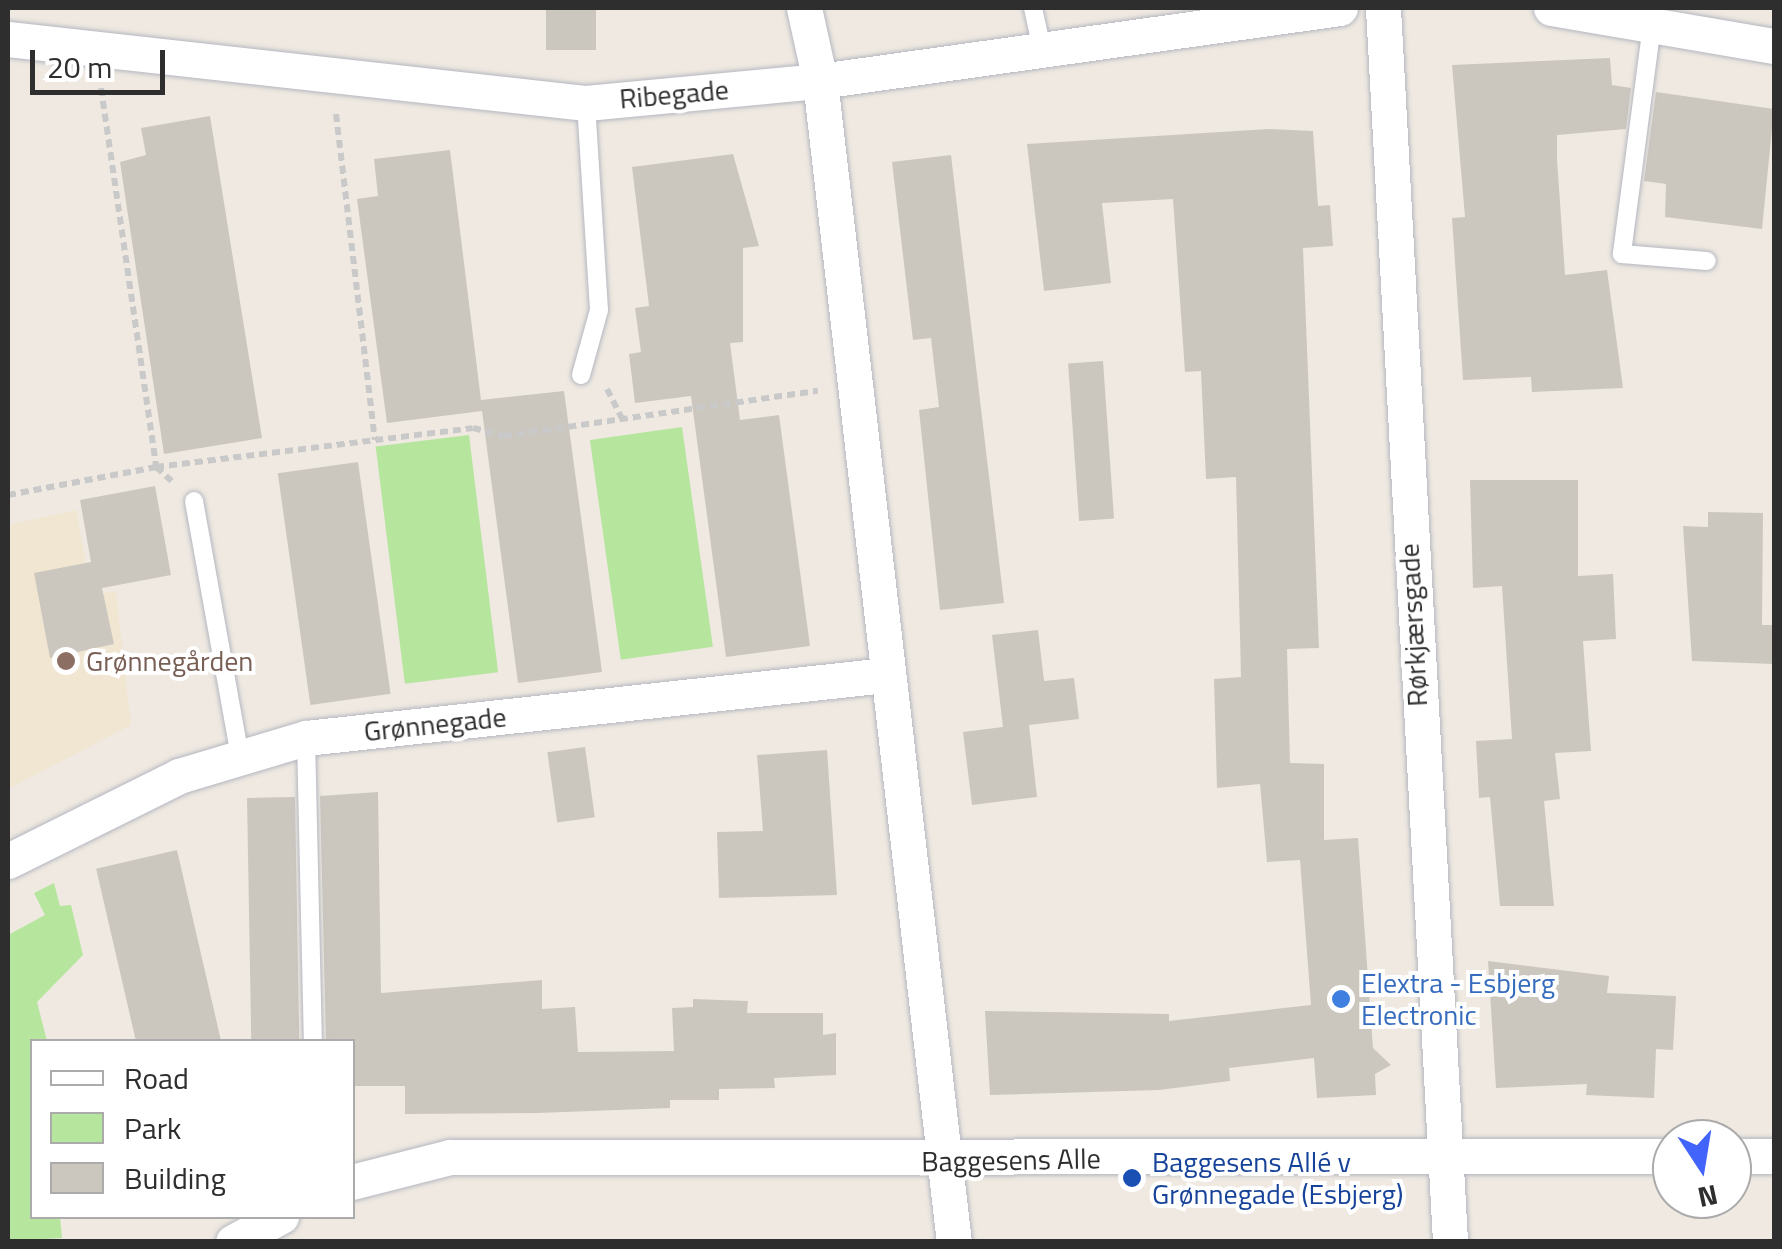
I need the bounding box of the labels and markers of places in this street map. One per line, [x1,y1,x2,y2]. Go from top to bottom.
place label: Grønnegården [86,644,253,678]
marker: Grønnegården [55,650,77,672]
place label: Elextra - Esbjerg Electronic [1361,966,1555,1032]
marker: Elextra - Esbjerg Electronic [1330,988,1352,1010]
place label: Baggesens Allé v Grønnegade (Esbjerg) [1152,1145,1403,1211]
marker: Baggesens Allé v Grønnegade (Esbjerg) [1121,1167,1143,1189]

